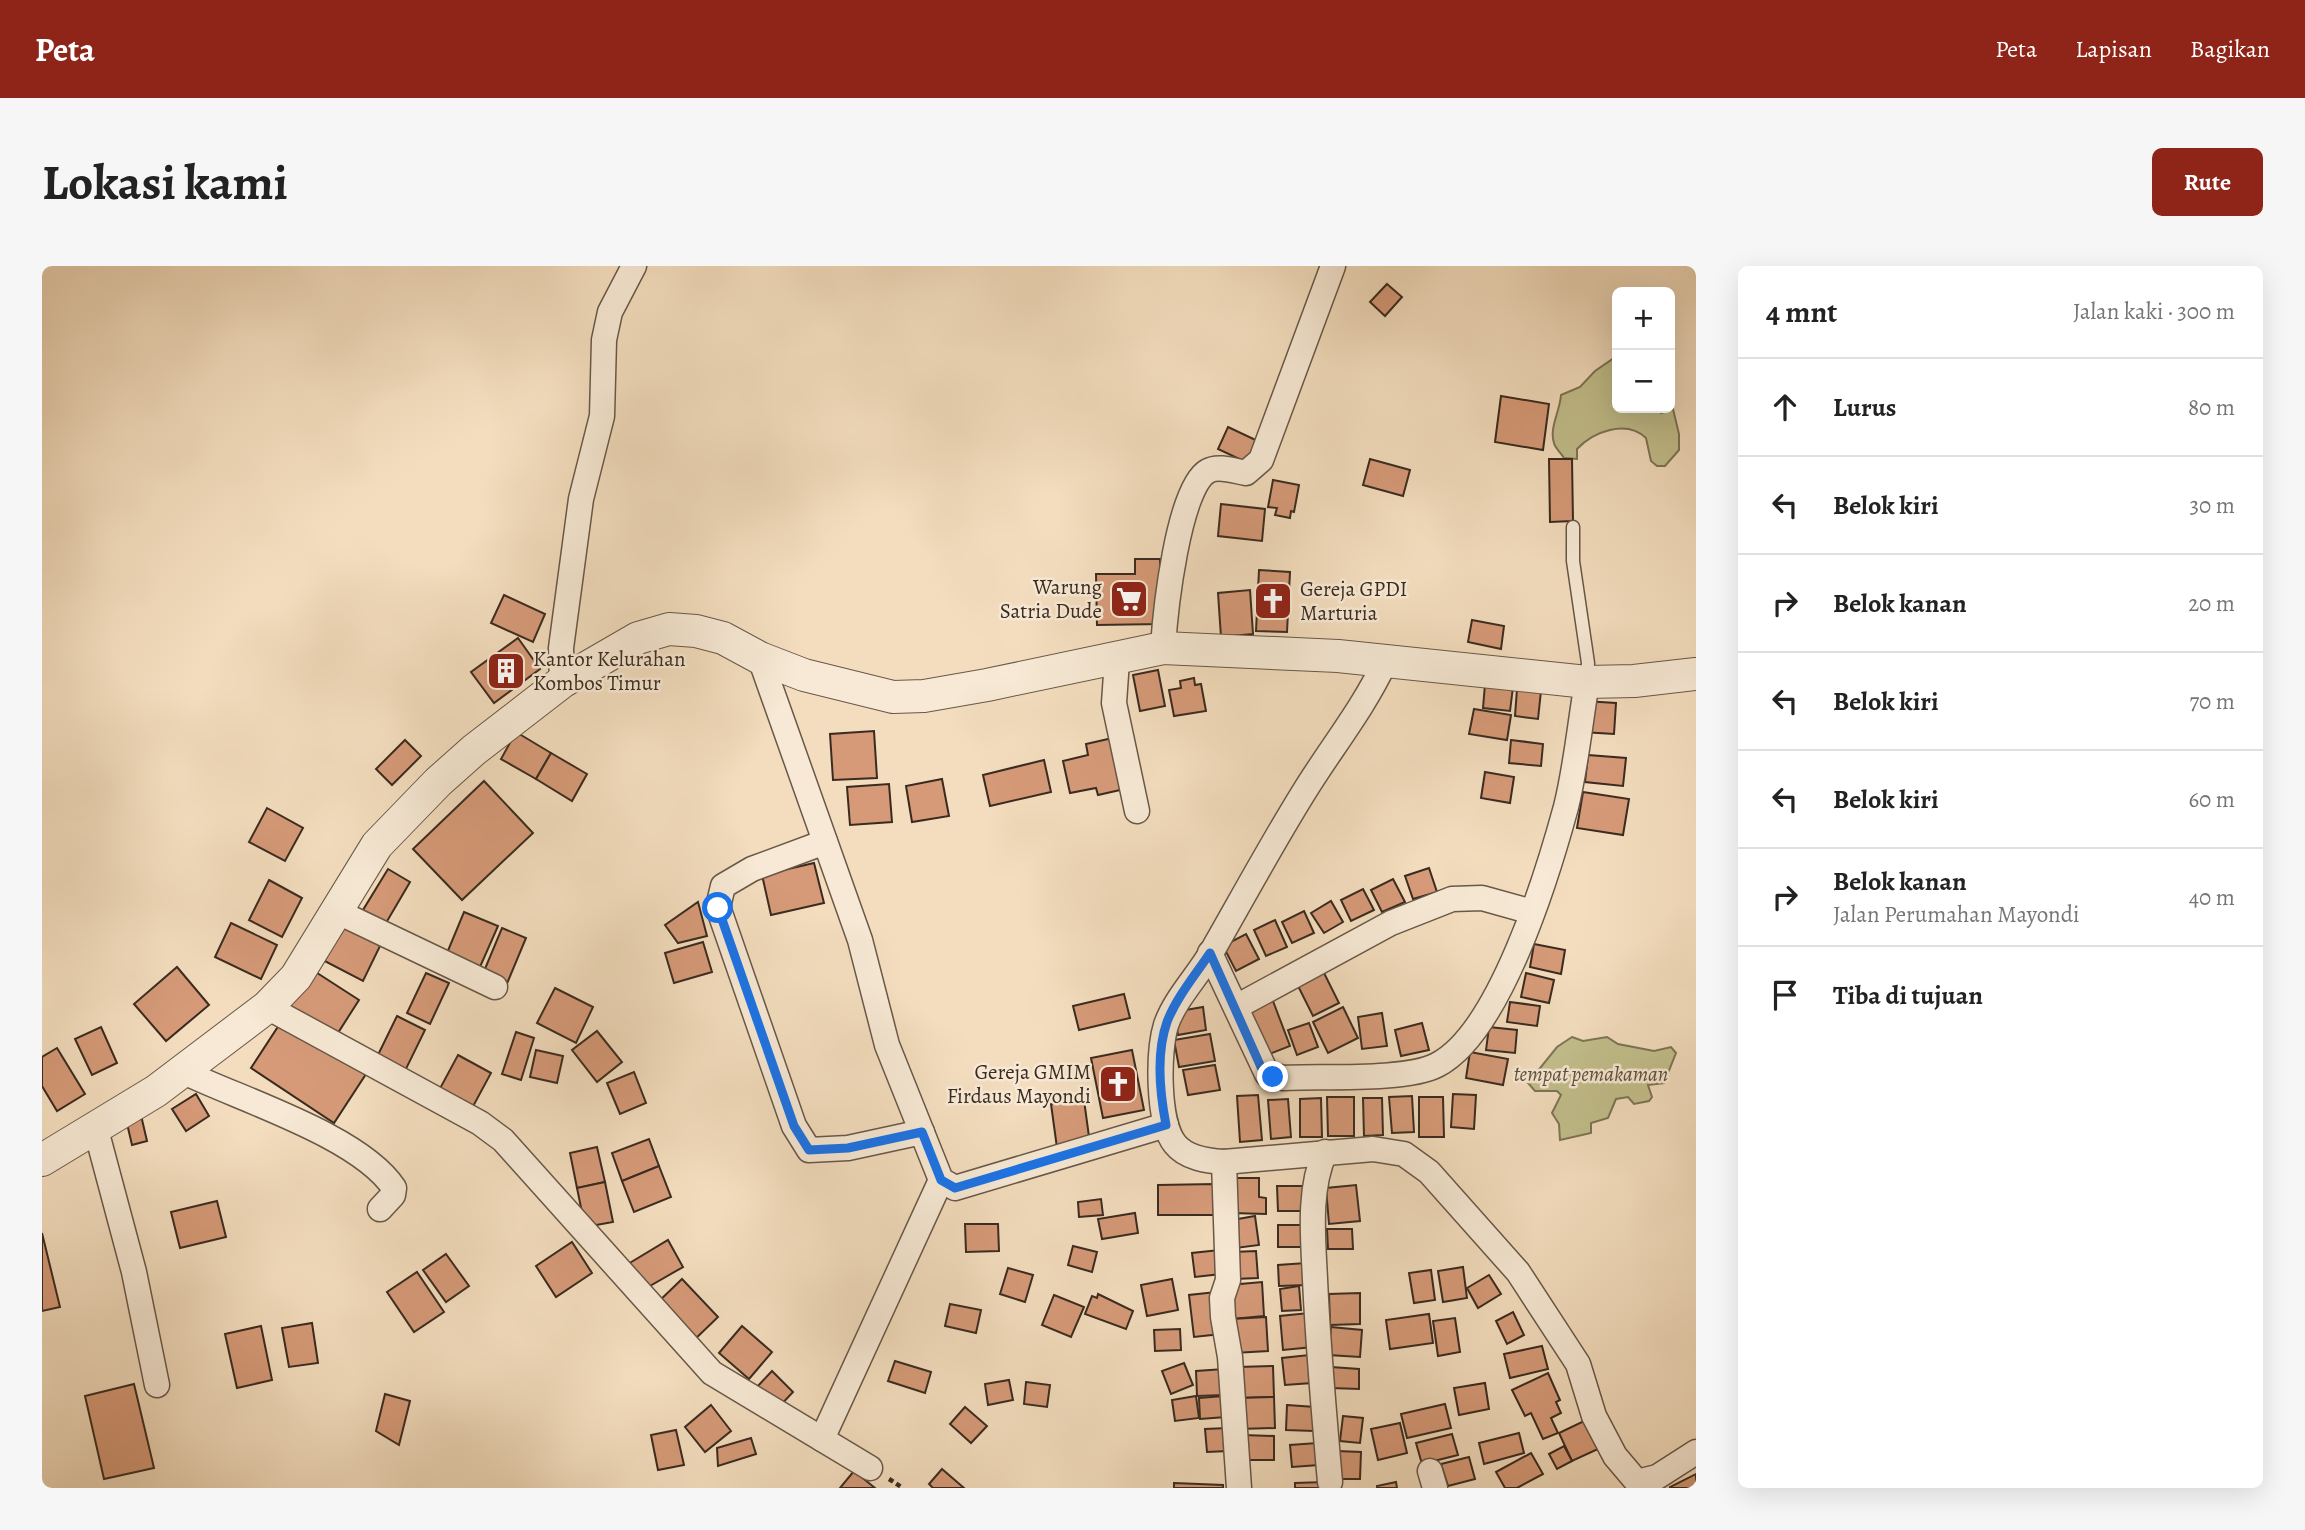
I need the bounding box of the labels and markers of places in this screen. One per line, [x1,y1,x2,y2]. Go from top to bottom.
place label: Warung Satria Dude [1000,573,1102,625]
place label: Gereja GPDI Marturia [1300,575,1407,627]
supermarket icon: Warung Satria Dude [1108,578,1150,620]
church icon: Gereja GPDI Marturia [1252,580,1294,622]
place label: Kantor Kelurahan Kombos Timur [533,645,685,697]
building icon: Kantor Kelurahan Kombos Timur [485,650,527,692]
place label: Gereja GMIM Firdaus Mayondi [947,1058,1091,1110]
church icon: Gereja GMIM Firdaus Mayondi [1097,1063,1139,1105]

